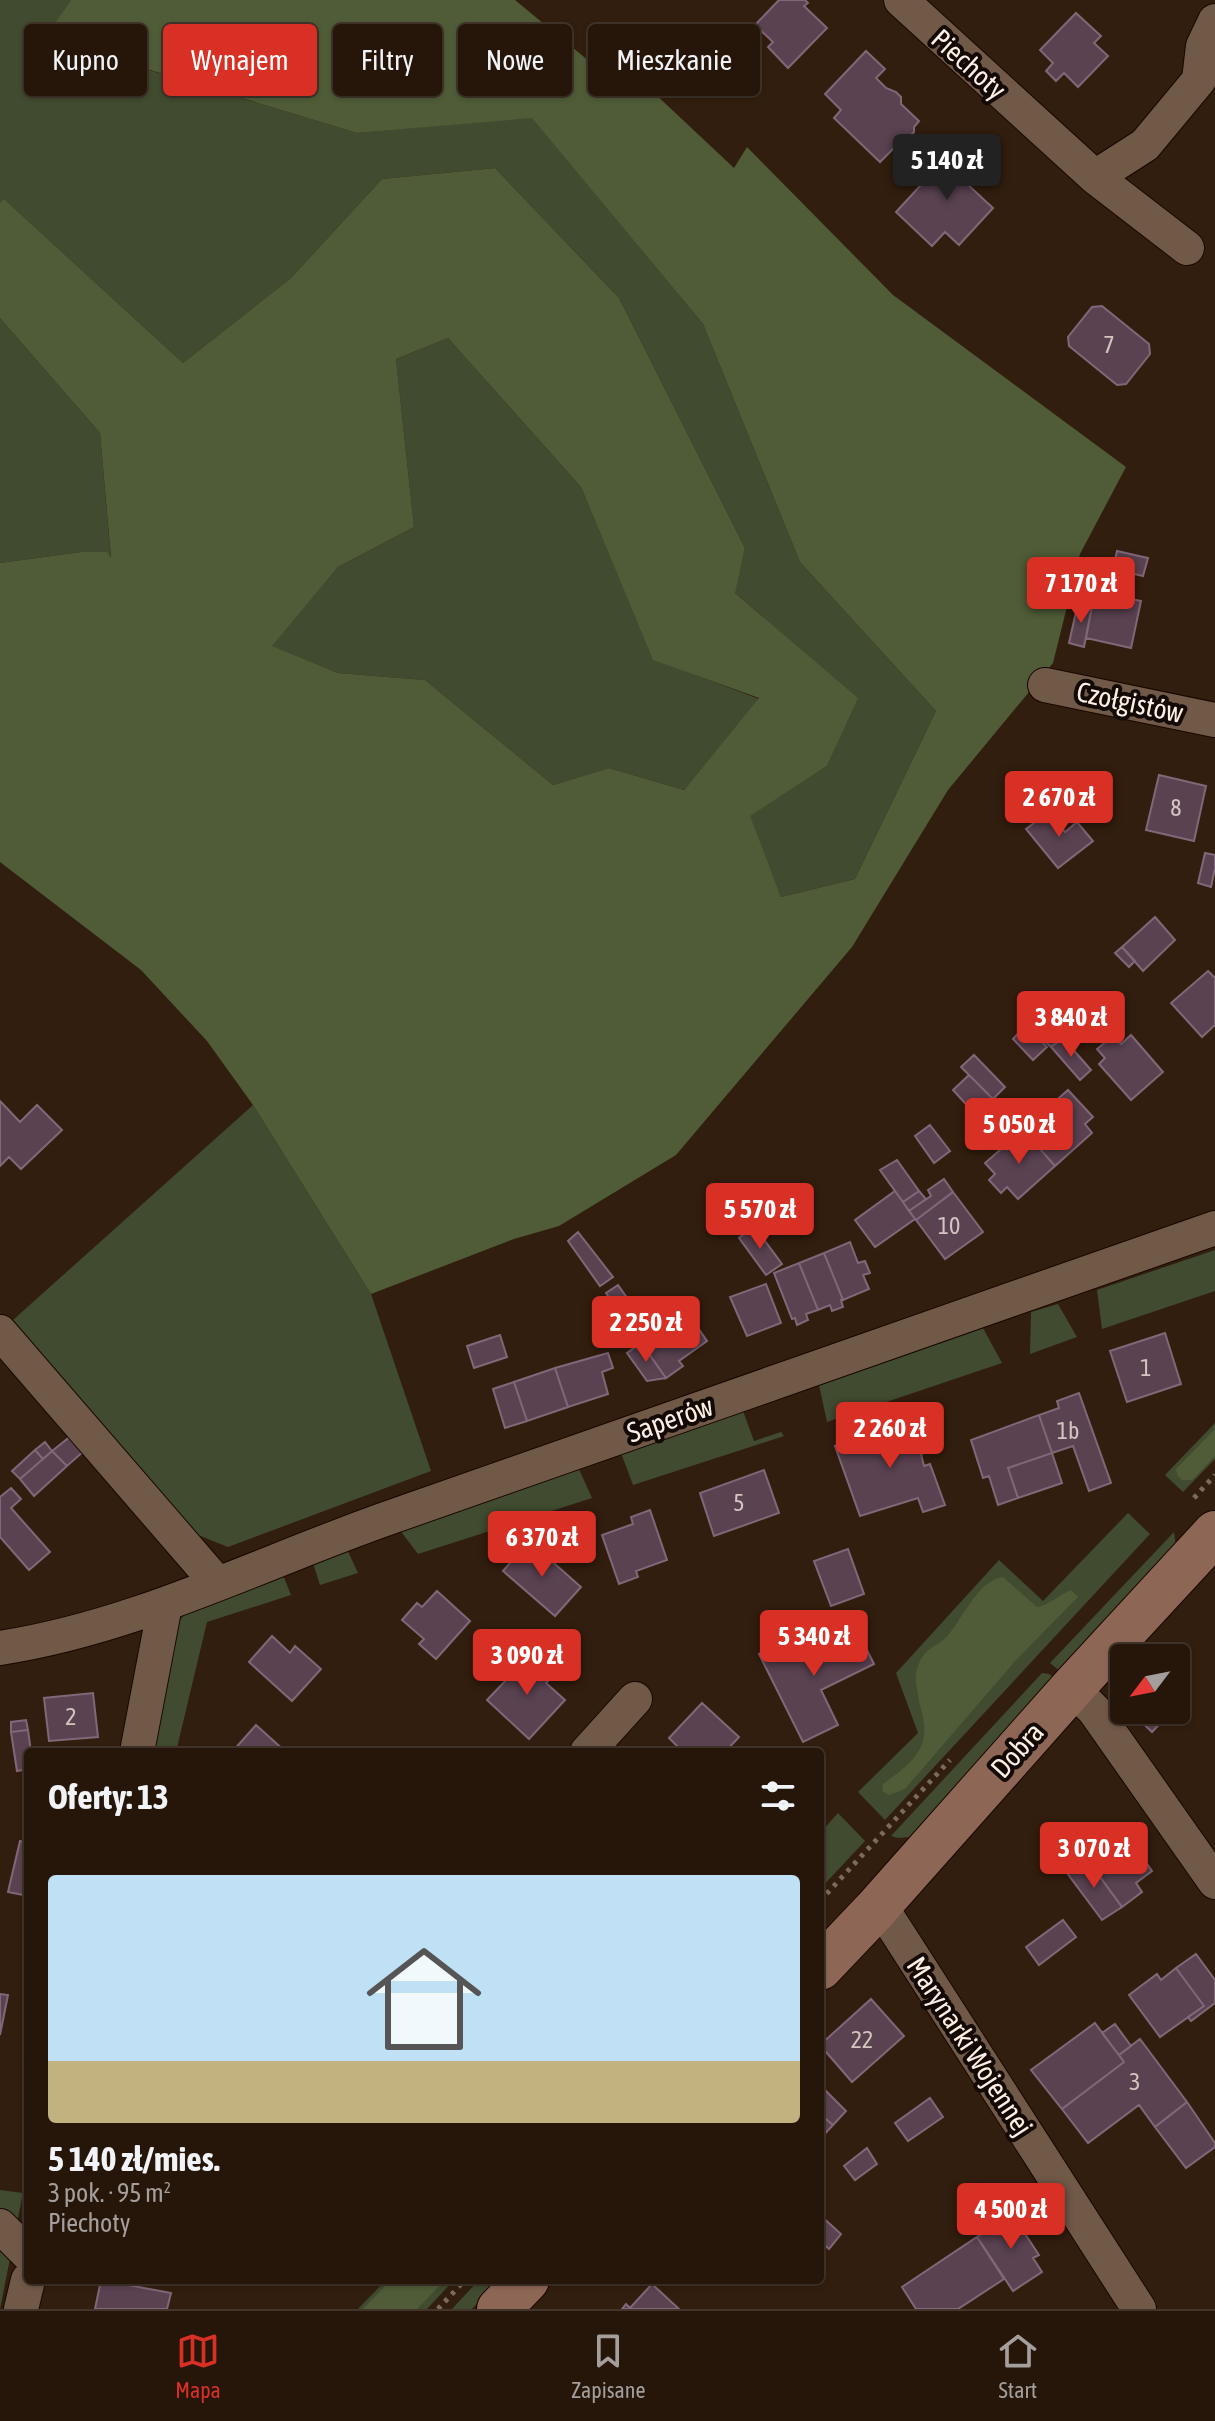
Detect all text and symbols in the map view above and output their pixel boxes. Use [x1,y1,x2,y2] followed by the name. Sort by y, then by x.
[925,22,1013,106] street label: Piechoty
[24,24,147,96] chip: Kupno
[163,24,317,96] chip: Wynajem
[333,24,442,96] chip: Filtry
[458,24,572,96] chip: Nowe
[588,24,760,96] chip: Mieszkanie
[864,134,1030,202] pin: 5 140 zł
[911,145,983,175] text: 5 140 zł
[1103,331,1115,358] house number: 7
[998,557,1164,625] pin: 7 170 zł
[1045,568,1117,598] text: 7 170 zł
[1074,675,1187,729] street label: Czołgistów
[976,771,1142,839] pin: 2 670 zł
[1023,782,1095,812] text: 2 670 zł
[1170,794,1182,821] house number: 8
[988,991,1154,1059] pin: 3 840 zł
[1035,1002,1107,1032] text: 3 840 zł
[936,1098,1102,1166] pin: 5 050 zł
[983,1109,1055,1139] text: 5 050 zł
[677,1183,843,1251] pin: 5 570 zł
[724,1194,796,1224] text: 5 570 zł
[938,1212,960,1239] house number: 10
[563,1296,729,1364] pin: 2 250 zł
[610,1307,682,1337] text: 2 250 zł
[1140,1354,1152,1381] house number: 1
[623,1389,717,1449] street label: Saperów
[807,1402,973,1470] pin: 2 260 zł
[854,1413,926,1443] text: 2 260 zł
[1057,1417,1079,1444] house number: 1b
[733,1489,745,1516] house number: 5
[459,1511,625,1579] pin: 6 370 zł
[506,1522,578,1552] text: 6 370 zł
[731,1610,897,1678] pin: 5 340 zł
[778,1621,850,1651] text: 5 340 zł
[444,1629,610,1697] pin: 3 090 zł
[491,1640,563,1670] text: 3 090 zł
[1110,1644,1190,1724] north arrow
[1110,1644,1190,1724] map controls
[65,1703,77,1730] house number: 2
[984,1716,1050,1784] street label: Dobra
[756,1774,800,1818] icon: filters
[48,1777,169,1816] text: Oferty: 13
[1011,1822,1177,1890] pin: 3 070 zł
[1058,1833,1130,1863] text: 3 070 zł
[352,1927,496,2071] icon: home
[900,1951,1040,2141] street label: Marynarki Wojennej
[851,2026,873,2053] house number: 22
[1129,2068,1141,2095] house number: 3
[48,2139,220,2178] text: 5 140 zł/mies.
[48,2178,171,2208] text: 3 pok. · 95 m²
[928,2183,1094,2251] pin: 4 500 zł
[975,2194,1047,2224] text: 4 500 zł
[48,2208,131,2238] text: Piechoty
[175,2329,221,2403] tab: Mapa
[571,2329,645,2403] tab: Zapisane
[996,2329,1040,2403] tab: Start

